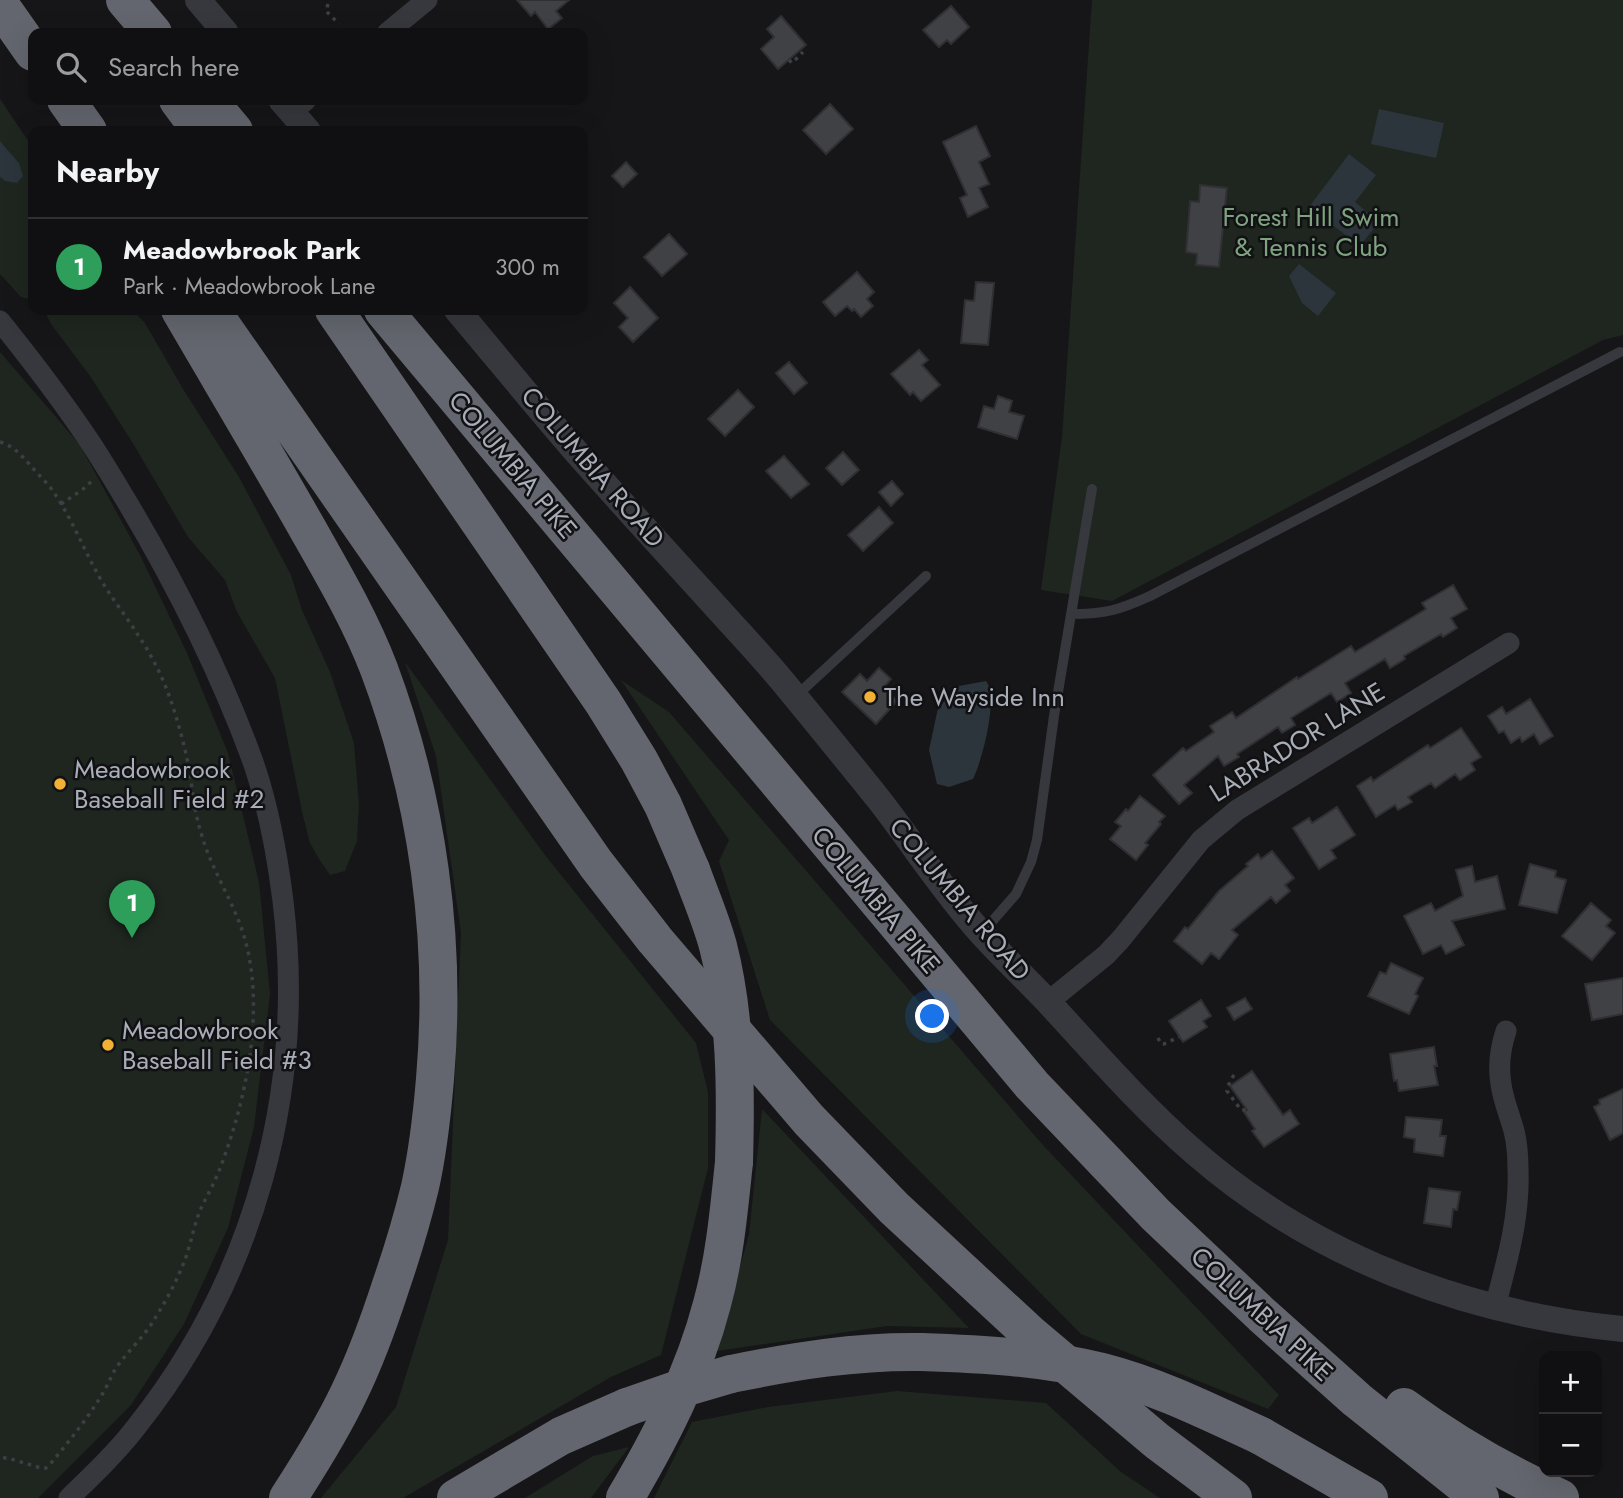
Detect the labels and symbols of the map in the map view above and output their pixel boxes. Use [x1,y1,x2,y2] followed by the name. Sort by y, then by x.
[1223,198,1399,266] park label: Forest Hill Swim & Tennis Club
[512,378,674,556] street label: COLUMBIA ROAD
[440,383,586,547] street label: COLUMBIA PIKE
[1202,673,1392,811] street label: LABRADOR LANE
[884,678,1065,716] place label: The Wayside Inn
[862,689,878,705] marker: The Wayside Inn
[74,750,264,818] place label: Meadowbrook Baseball Field #2
[52,776,68,792] marker: Meadowbrook Baseball Field #2
[880,809,1040,989] street label: COLUMBIA ROAD
[803,818,949,982] street label: COLUMBIA PIKE
[109,880,155,938] pin: 1
[915,999,949,1033] your location
[122,1011,312,1079] place label: Meadowbrook Baseball Field #3
[100,1037,116,1053] marker: Meadowbrook Baseball Field #3
[1182,1238,1342,1390] street label: COLUMBIA PIKE

